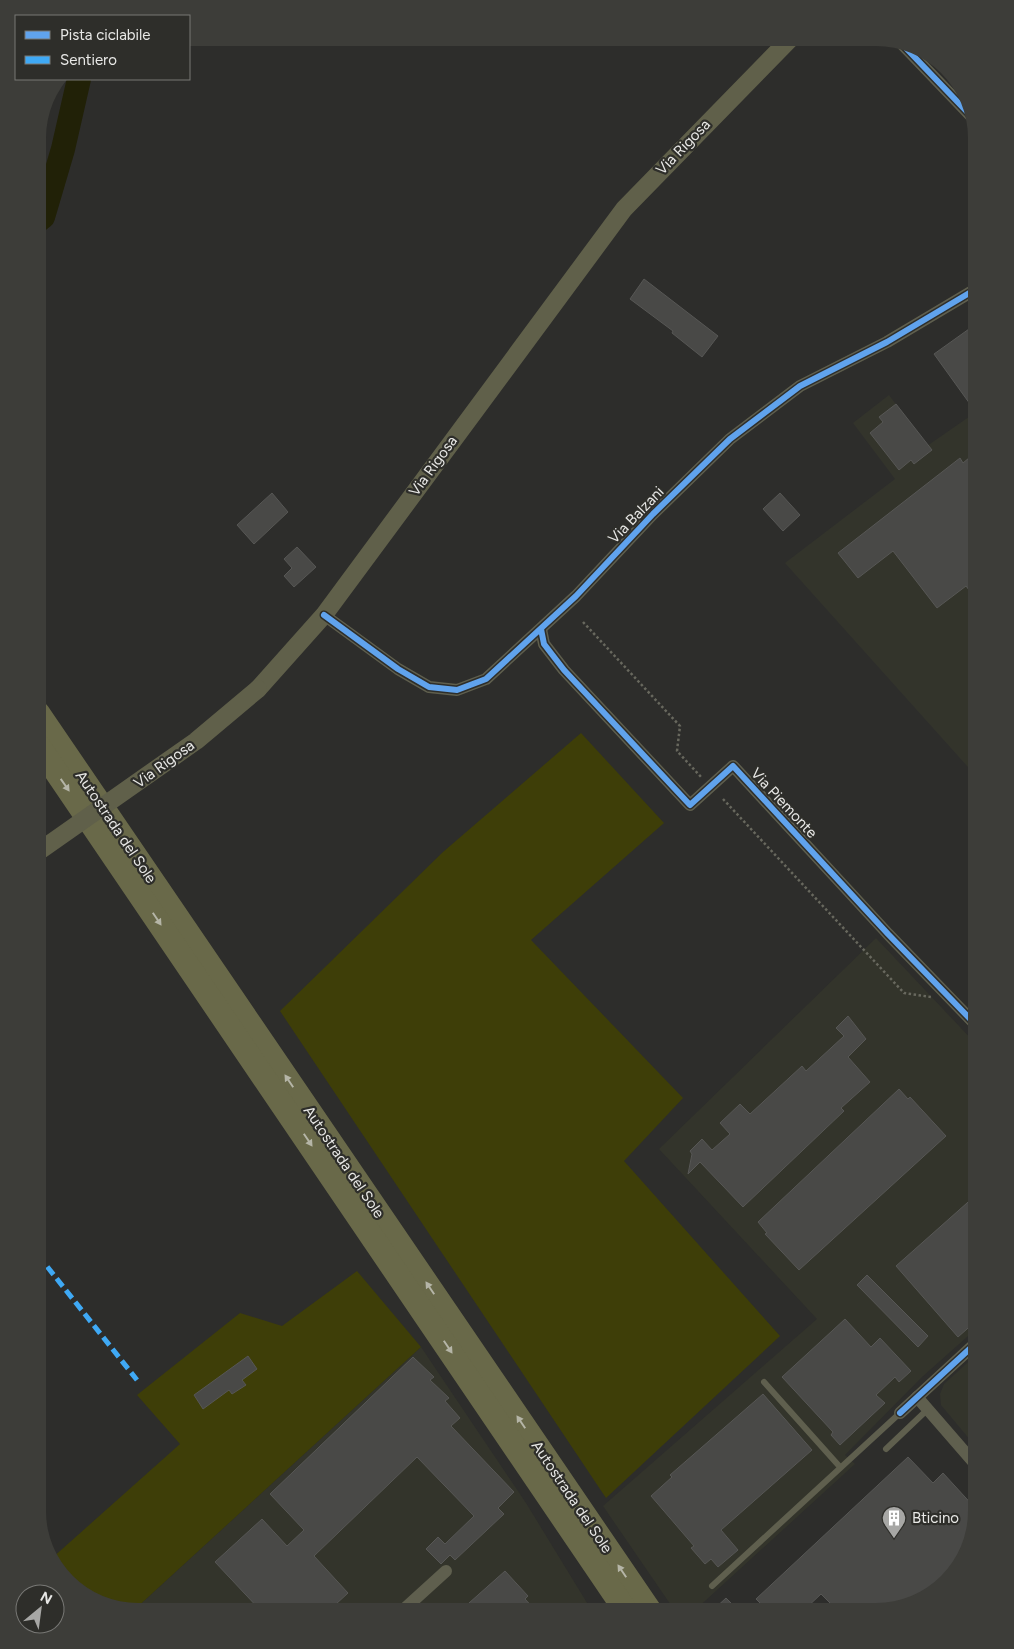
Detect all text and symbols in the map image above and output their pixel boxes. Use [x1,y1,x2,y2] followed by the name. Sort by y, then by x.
[15,15,190,80] legend
[60,26,151,44] text: Pista ciclabile
[60,51,117,69] text: Sentiero
[652,115,714,179] street label: Via Rigosa
[405,432,461,500] street label: Via Rigosa
[604,483,668,547] street label: Via Balzani
[130,736,198,792] street label: Via Rigosa
[747,764,821,842] street label: Via Piemonte
[72,767,160,887] street label: Autostrada del Sole
[60,778,70,792] one-way arrow
[152,913,162,926] one-way arrow
[284,1075,294,1088] one-way arrow
[300,1102,388,1222] street label: Autostrada del Sole
[303,1133,313,1147] one-way arrow
[425,1281,435,1295] one-way arrow
[443,1341,453,1354] one-way arrow
[516,1416,526,1429] one-way arrow
[528,1437,616,1557] street label: Autostrada del Sole
[881,1505,907,1539] building icon: Bticino
[912,1509,959,1527] place label: Bticino
[617,1564,627,1578] one-way arrow
[15,1584,65,1634] north arrow
[37,1588,55,1608] text: N

